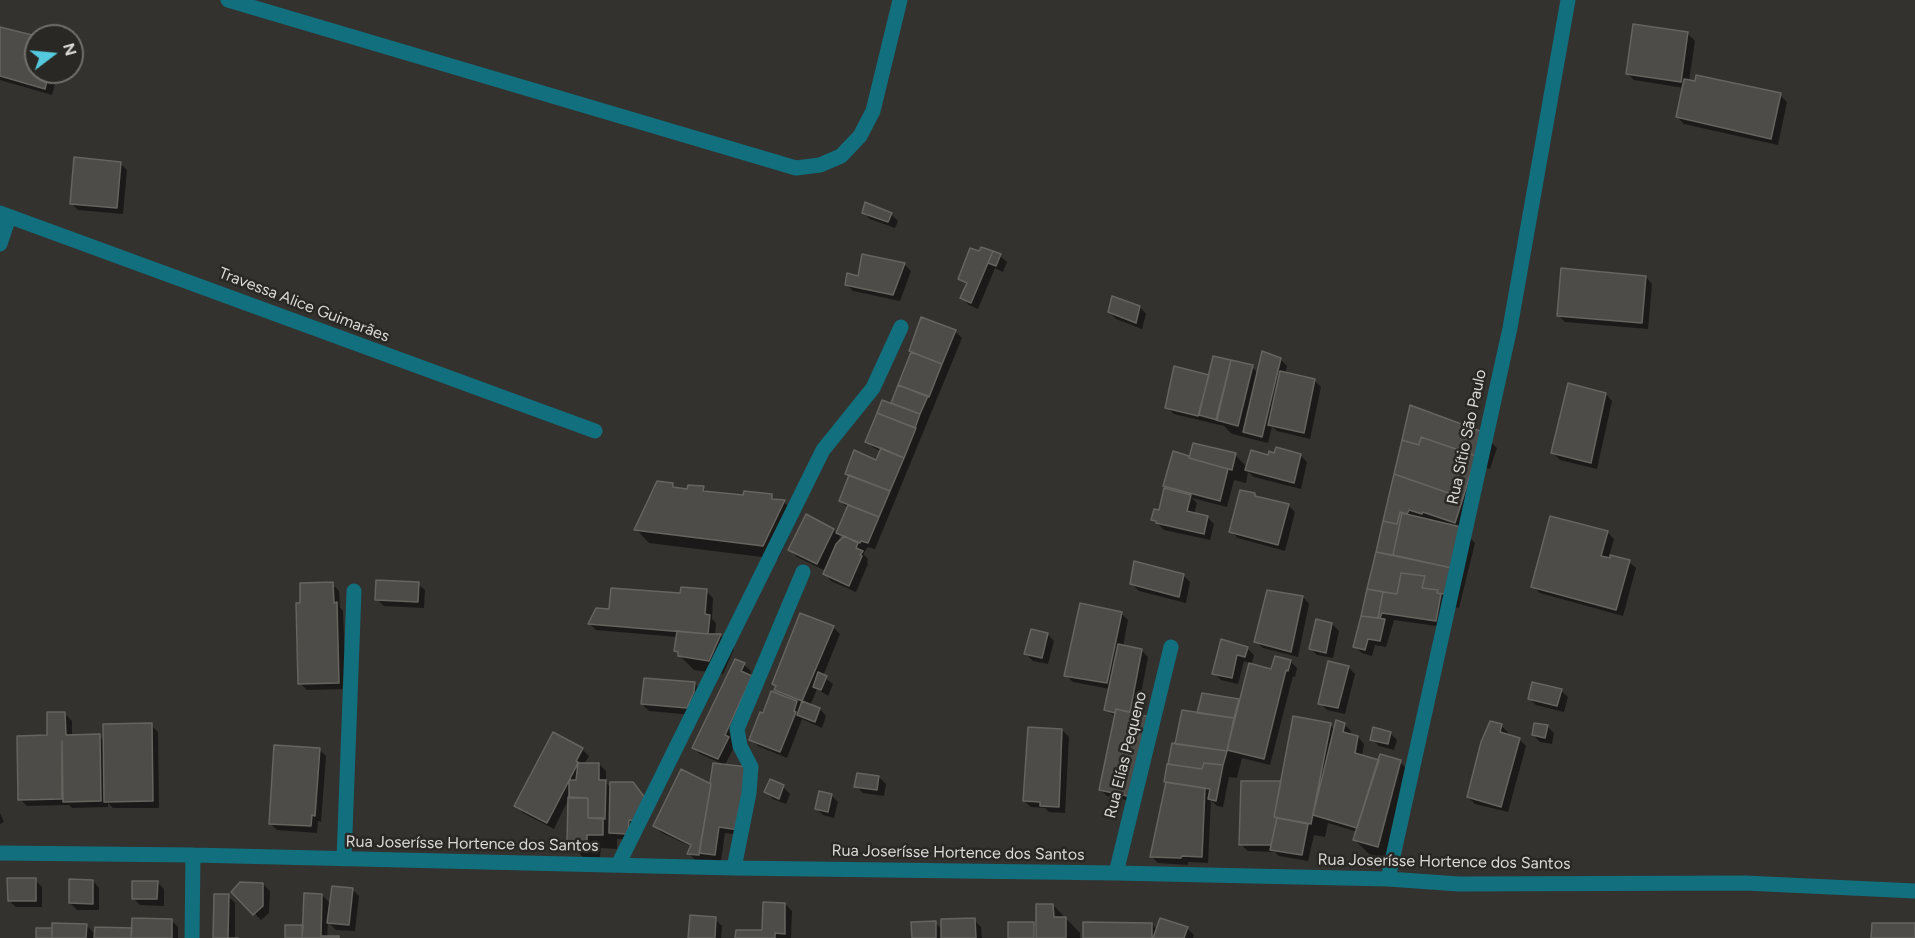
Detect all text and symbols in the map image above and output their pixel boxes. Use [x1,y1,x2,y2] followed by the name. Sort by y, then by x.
[24,24,84,84] north arrow
[59,41,81,58] text: N
[216,264,392,346] street label: Travessa Alice Guimarães
[1443,368,1491,506] street label: Rua Sítio São Paulo
[1101,689,1151,821] street label: Rua Elías Pequeno
[345,832,599,856] street label: Rua Joserísse Hortence dos Santos
[831,841,1085,865] street label: Rua Joserísse Hortence dos Santos
[1317,850,1571,874] street label: Rua Joserísse Hortence dos Santos

